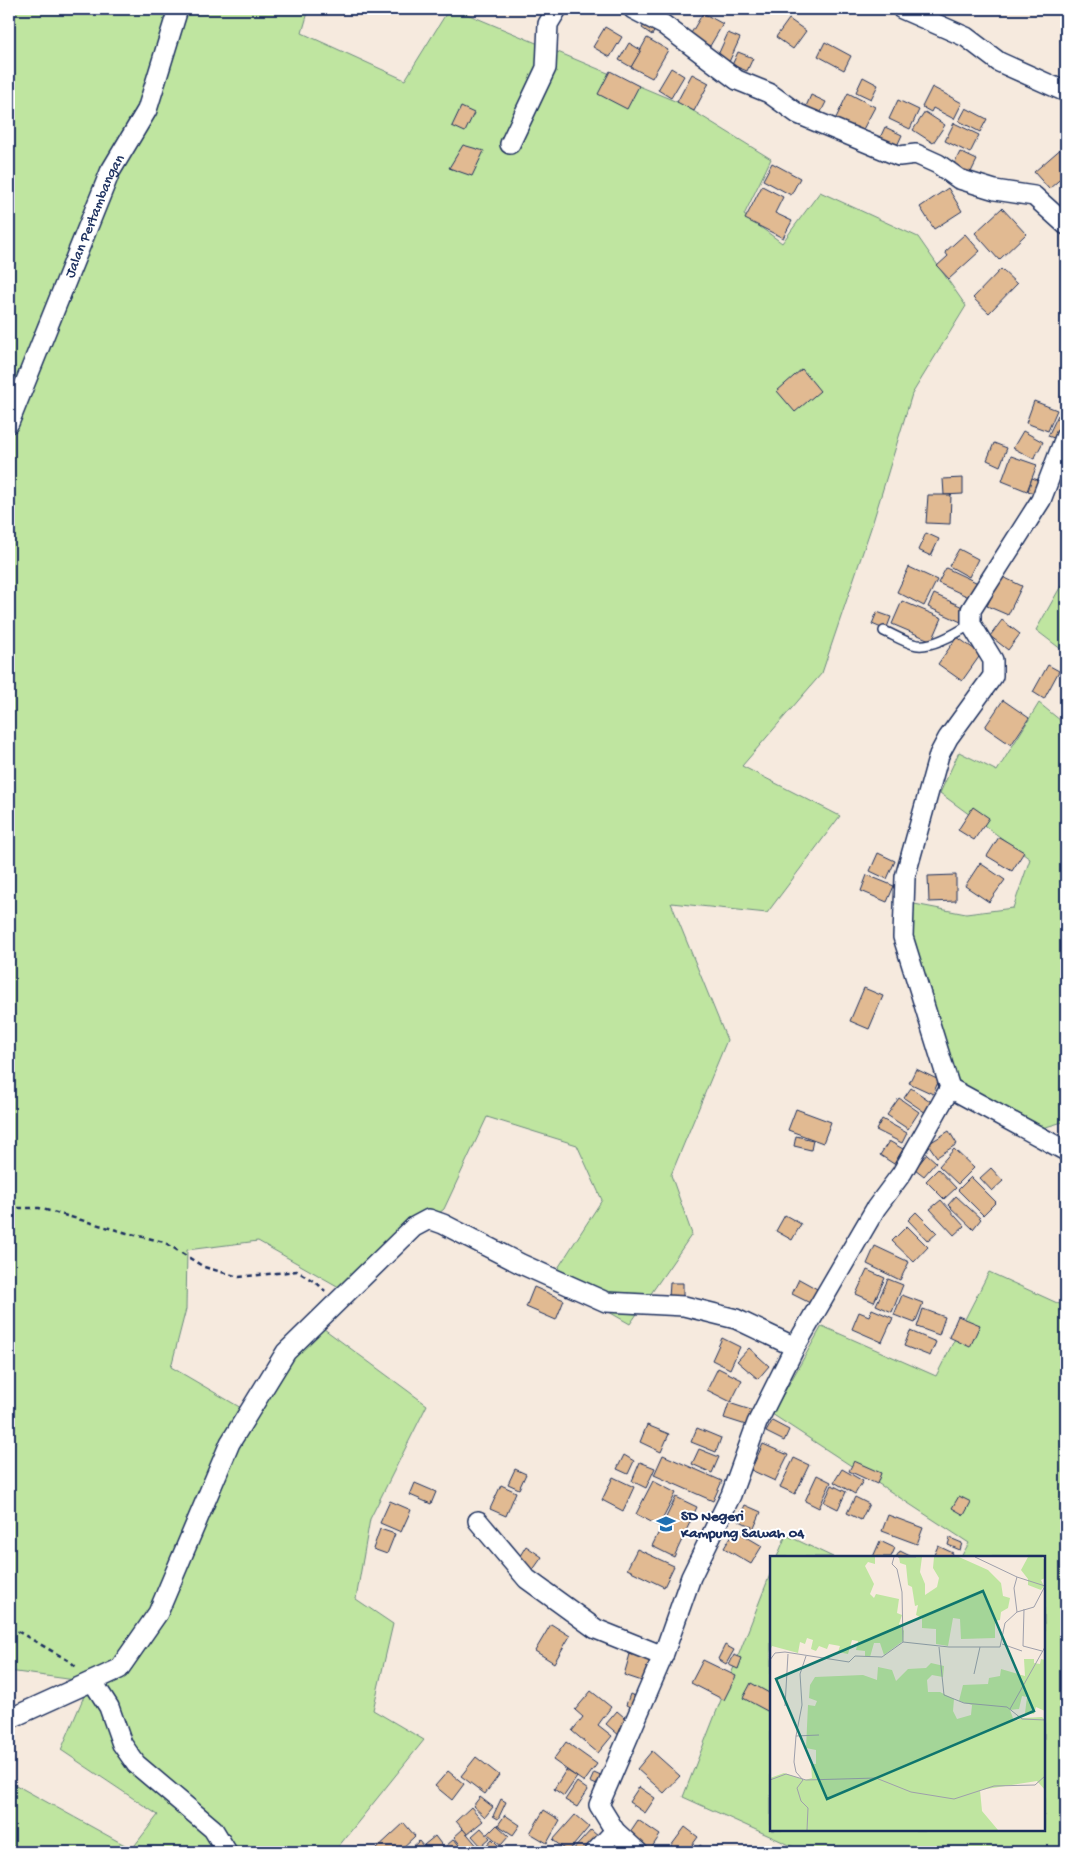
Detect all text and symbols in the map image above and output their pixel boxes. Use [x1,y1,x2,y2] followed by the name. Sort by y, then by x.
[61,152,130,281] street label: Jalan Pertambangan
[680,1508,805,1543] place label: SD Negeri Kampung Sawah 04
[655,1513,677,1535] school or university icon: SD Negeri Kampung Sawah 04
[770,1556,1045,1831] inset map

